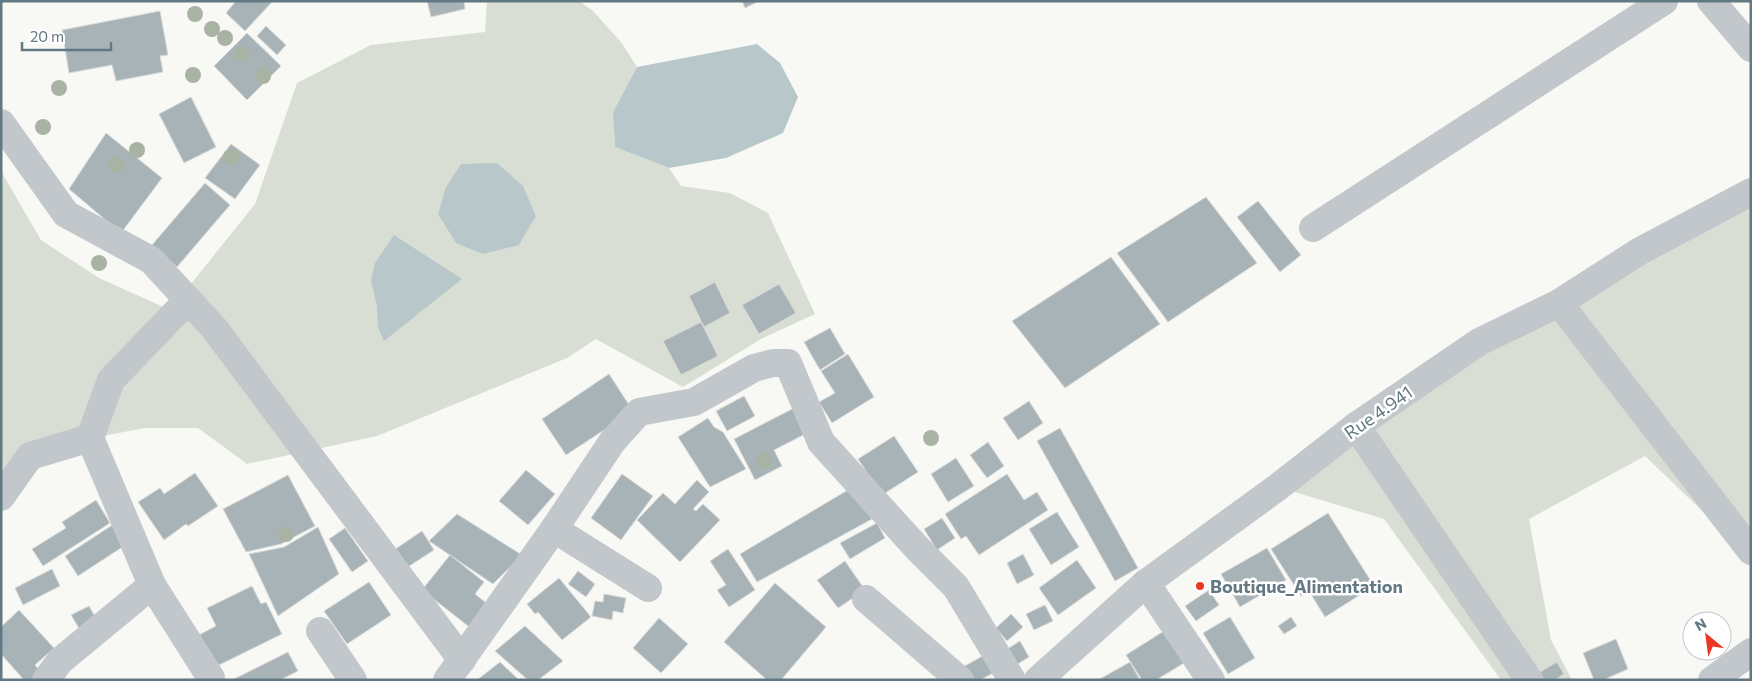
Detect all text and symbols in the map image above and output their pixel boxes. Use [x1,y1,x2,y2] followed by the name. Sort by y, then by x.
[22,20,111,52] scale bar
[30,27,64,45] text: 20 m
[1340,380,1416,444] street label: Rue 4.941
[1210,575,1403,597] place label: Boutique_Alimentation
[1194,580,1206,592] marker: Boutique_Alimentation
[1682,611,1732,661] north arrow
[1692,614,1709,634] text: N

